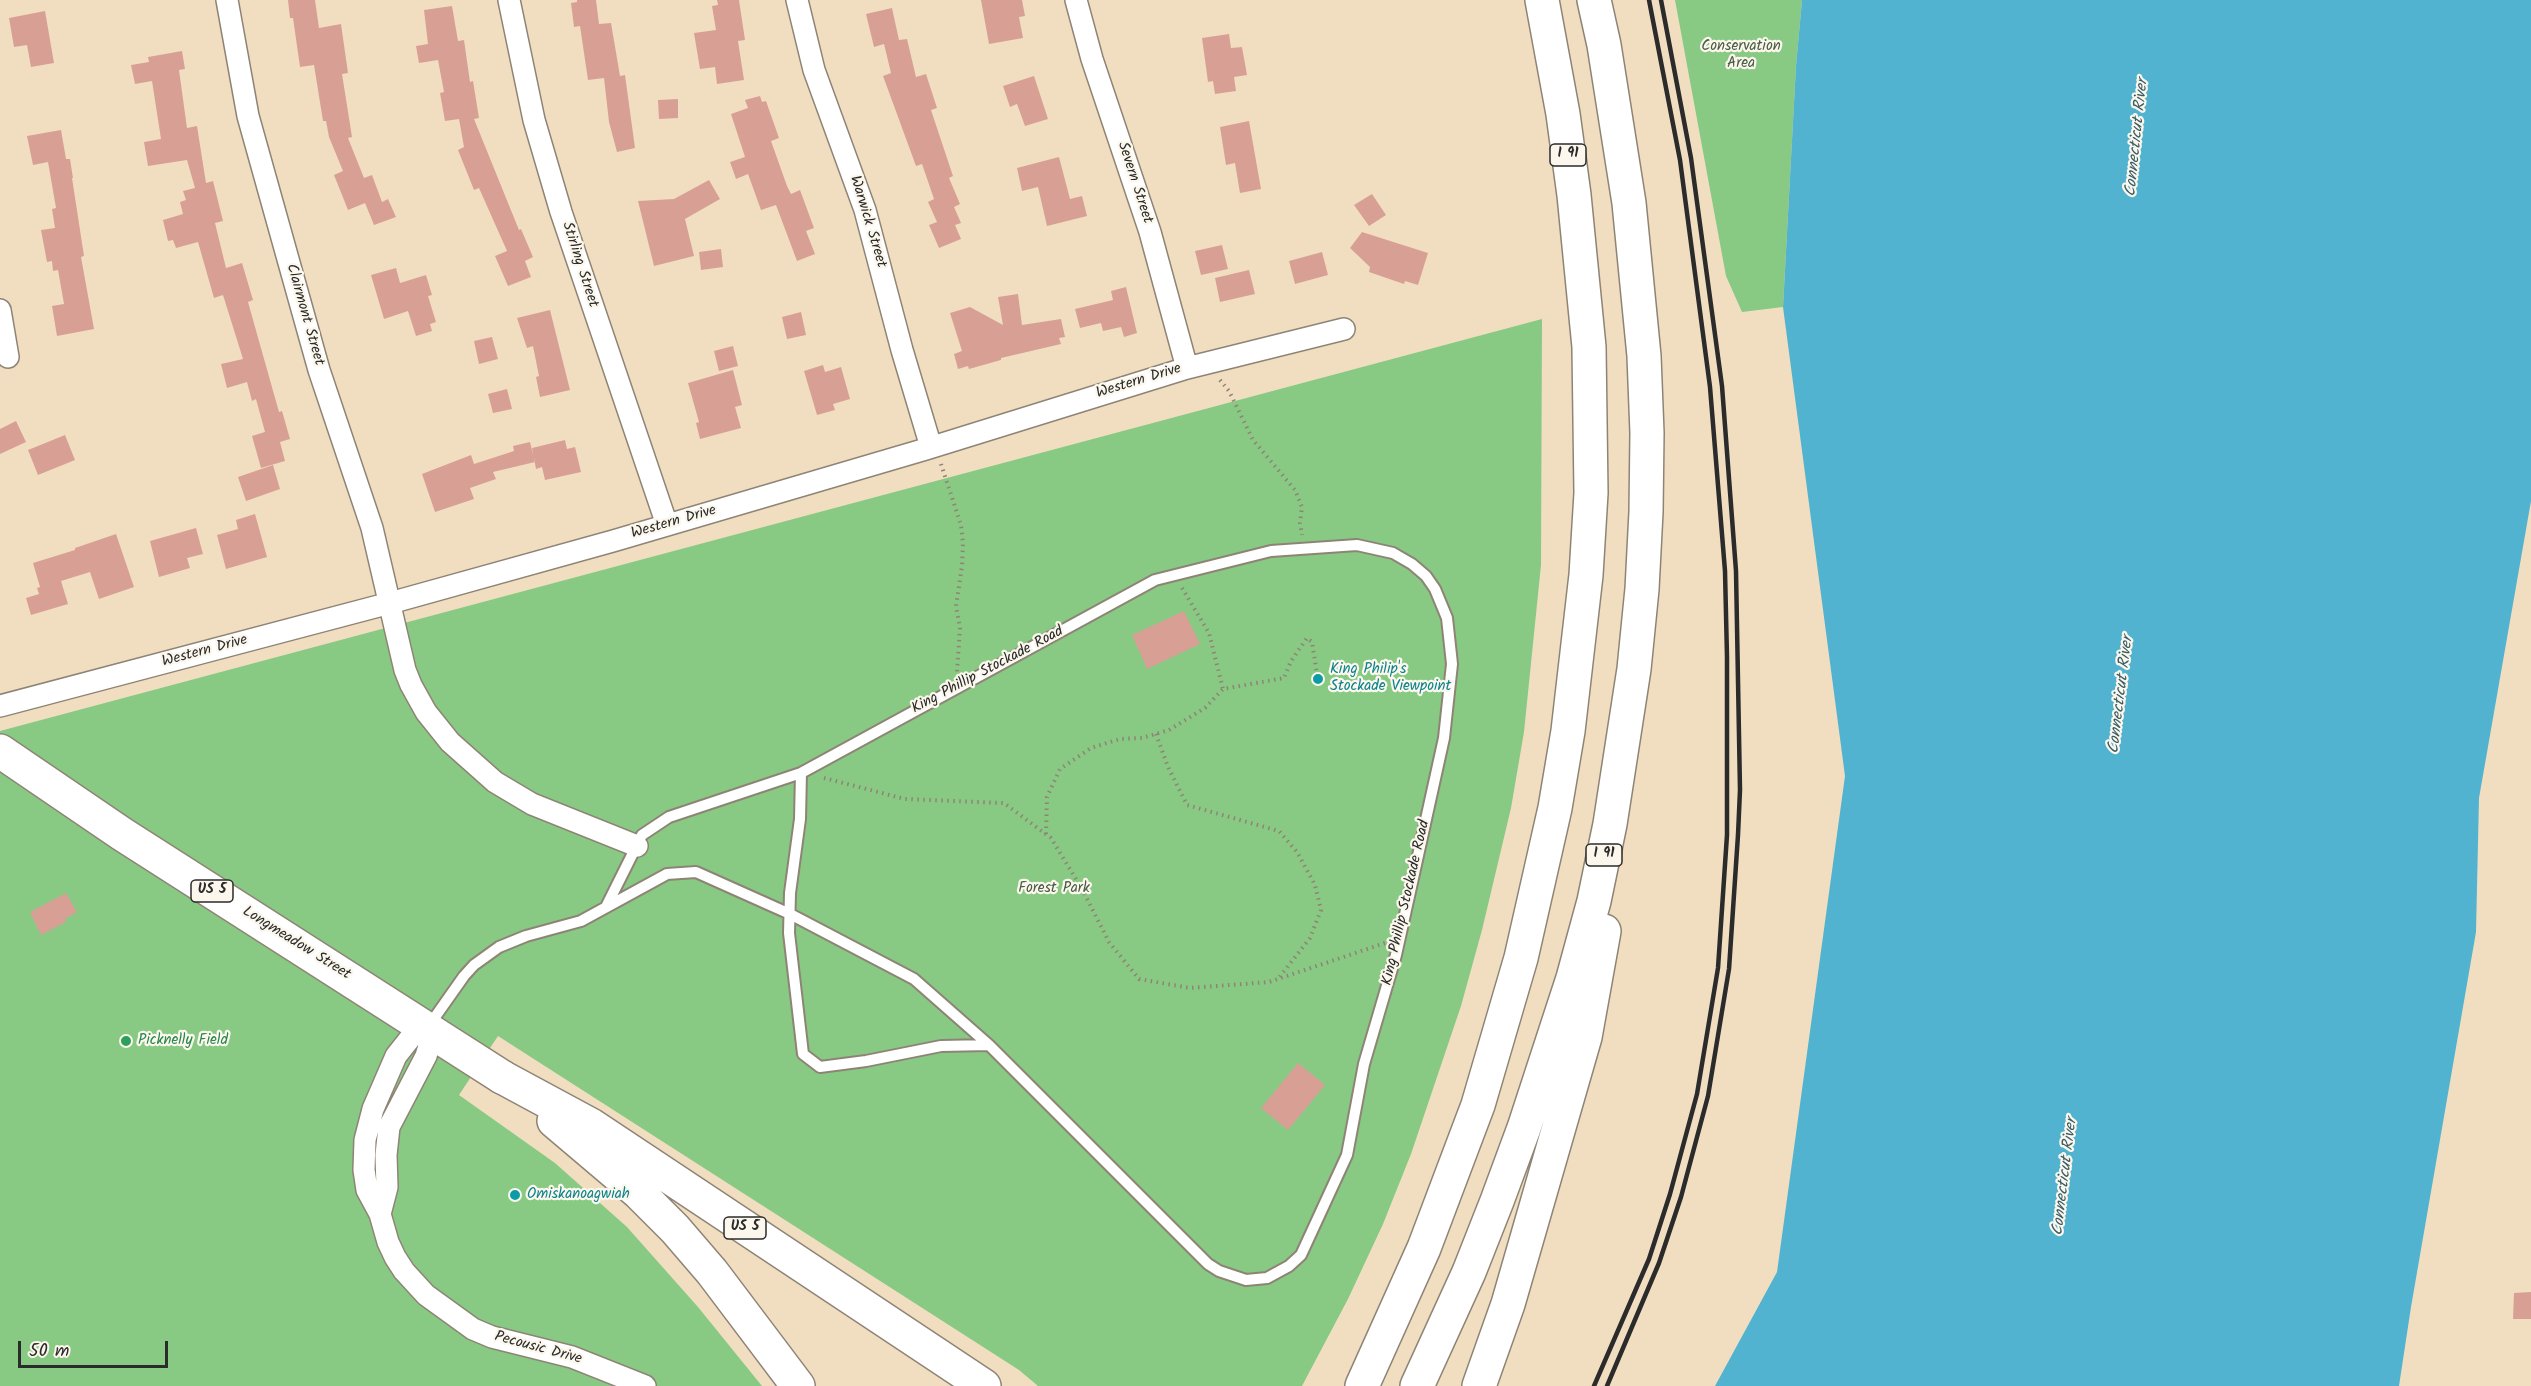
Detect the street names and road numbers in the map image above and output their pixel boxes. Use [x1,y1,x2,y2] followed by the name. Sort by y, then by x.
[1112,140,1156,226] street label: Severn Street
[1550,144,1586,166] road number: I 91
[844,174,890,270] street label: Warwick Street
[557,220,601,310] street label: Stirling Street
[281,262,327,368] street label: Clairmont Street
[1094,361,1184,403] street label: Western Drive
[629,502,719,544] street label: Western Drive
[909,623,1067,719] street label: King Phillip Stockade Road
[160,632,250,672] street label: Western Drive
[1379,819,1435,987] street label: King Phillip Stockade Road
[1586,844,1622,866] road number: I 91
[191,880,233,902] road number: US 5
[239,903,353,985] street label: Longmeadow Street
[724,1217,766,1239] road number: US 5
[492,1329,584,1369] street label: Pecousic Drive

